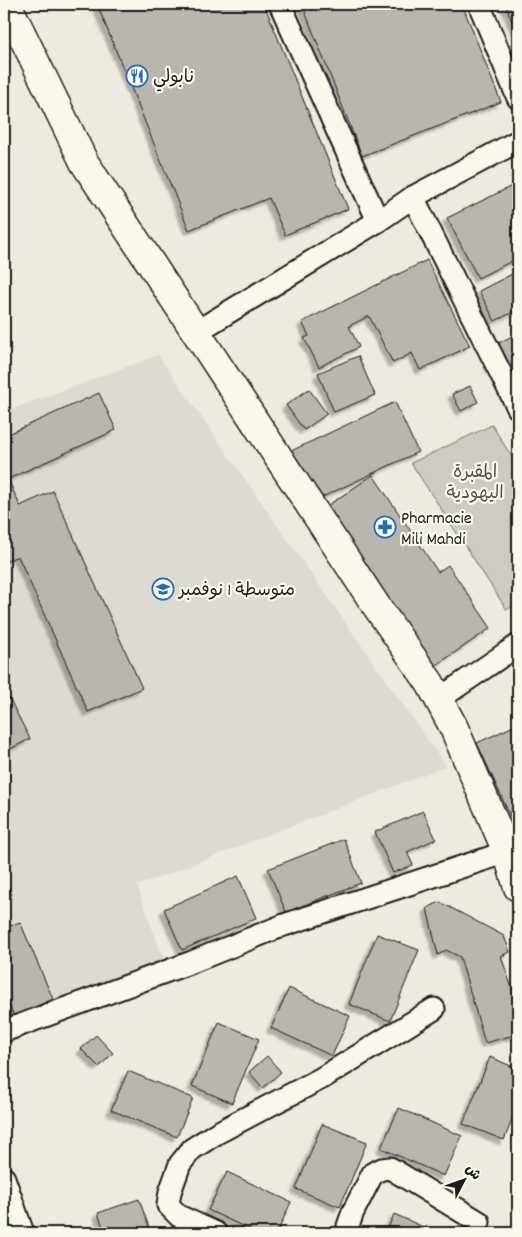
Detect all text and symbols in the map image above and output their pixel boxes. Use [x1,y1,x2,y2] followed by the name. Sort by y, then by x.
[125,64,149,88] restaurant icon: نابولي
[153,66,194,92] place label: نابولي
[446,461,504,507] park label: المقبرة اليهودية
[401,507,472,553] place label: Pharmacie Mili Mahdi
[373,515,397,539] pharmacy icon: Pharmacie Mili Mahdi
[151,577,175,601] school or university icon: متوسطة 1 نوفمبر
[177,579,295,604] place label: متوسطة 1 نوفمبر
[440,1154,490,1204] north arrow
[460,1160,485,1185] text: ش

